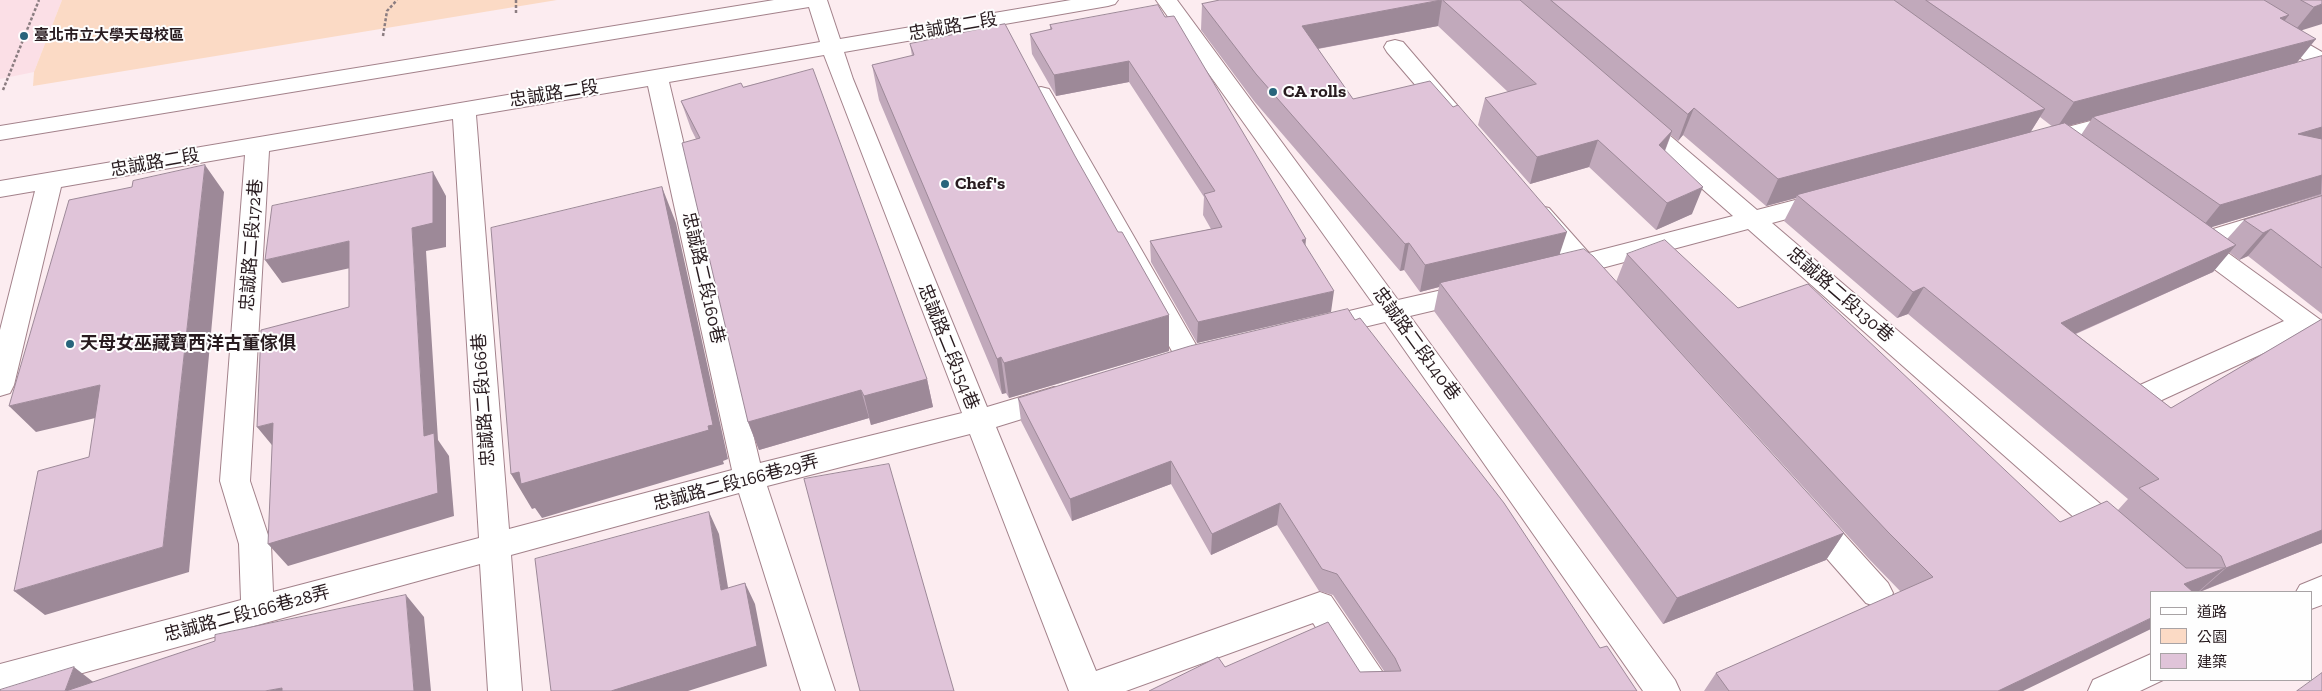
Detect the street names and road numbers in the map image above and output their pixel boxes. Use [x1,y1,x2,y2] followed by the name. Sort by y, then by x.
[907,9,999,45] street label: 忠誠路二段
[508,76,600,112] street label: 忠誠路二段
[109,145,201,181] street label: 忠誠路二段
[237,178,267,312] street label: 忠誠路二段172巷
[677,210,729,346] street label: 忠誠路二段160巷
[1782,243,1898,347] street label: 忠誠路二段130巷
[913,281,983,413] street label: 忠誠路二段154巷
[1368,283,1464,405] street label: 忠誠路二段140巷
[469,332,499,468] street label: 忠誠路二段166巷
[651,450,821,516] street label: 忠誠路二段166巷29弄
[162,581,332,647] street label: 忠誠路二段166巷28弄

